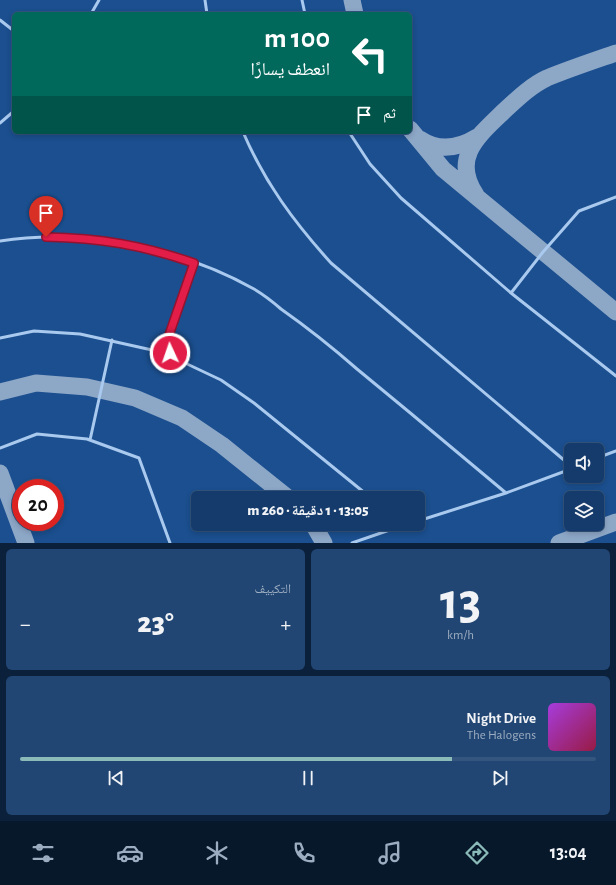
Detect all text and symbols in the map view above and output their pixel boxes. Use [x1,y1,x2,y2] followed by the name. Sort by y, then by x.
[264,25,330,53] text: 100 m
[344,28,396,80] icon: left
[250,61,330,79] text: انعطف يسارًا
[353,104,375,126] icon: arrive
[383,106,396,121] text: ثم
[29,196,63,237] pin
[35,202,57,224] icon: arrive
[149,332,191,374] position arrow
[564,443,604,531] map controls
[564,443,604,483] button: sound
[12,479,64,531] speed limit sign: 20
[564,491,604,531] button: layers
[247,503,369,518] text: 13:05 · 1 دقيقة · 260 m
[440,576,481,628] text: 13
[255,583,291,596] text: التكييف
[137,608,174,638] text: 23°
[20,613,31,635] text: −
[280,613,291,635] text: +
[447,629,474,642] text: km/h
[466,711,536,726] text: Night Drive
[467,729,536,742] text: The Halogens
[105,767,127,789] icon: previous
[297,767,319,789] icon: pause
[489,767,511,789] icon: next
[29,839,57,867] icon: filters
[116,839,144,867] icon: car
[203,839,231,867] icon: climate
[290,839,318,867] icon: phone
[376,839,404,867] icon: music
[463,839,491,867] icon: directions
[550,844,587,862] text: 13:04

